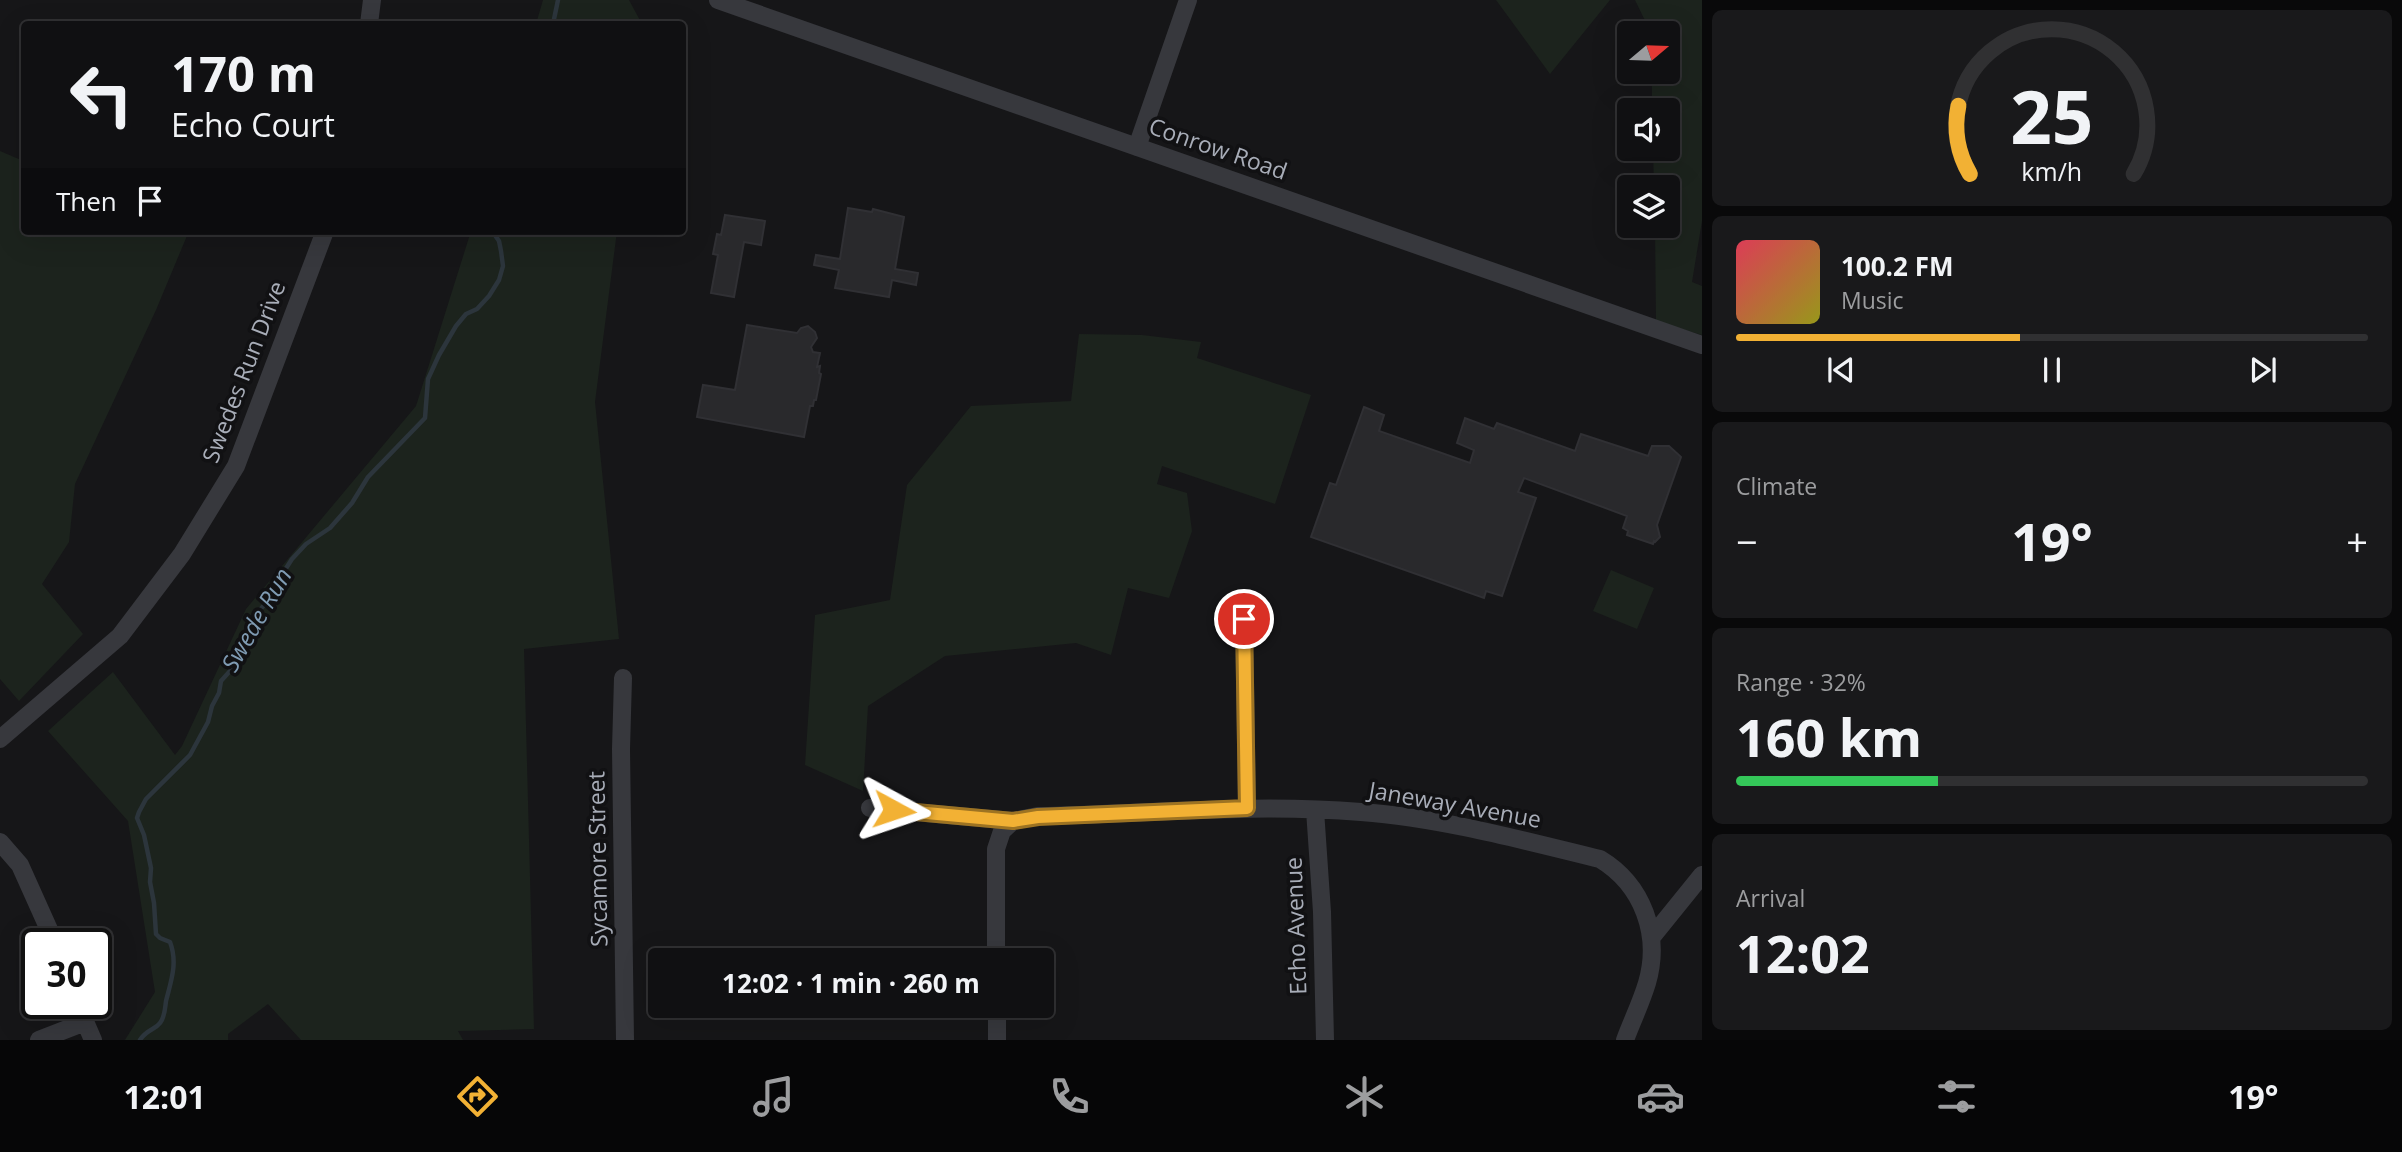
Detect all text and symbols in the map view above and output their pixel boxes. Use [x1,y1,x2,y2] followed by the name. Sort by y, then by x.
[1617,21,1680,84] north arrow
[1617,21,1680,238] map controls
[171,40,316,106] text: 170 m
[56,49,147,140] icon: left
[2010,66,2094,165] text: 25
[1617,98,1680,161] button: sound
[171,103,335,146] text: Echo Court
[1145,109,1292,187] street label: Conrow Road
[2022,154,2082,188] text: km/h
[1617,175,1680,238] button: layers
[131,182,169,220] icon: arrive
[56,183,117,219] text: Then
[1841,248,1953,284] text: 100.2 FM
[194,276,292,467] street label: Swedes Run Drive
[1841,284,1904,316] text: Music
[1822,351,1860,389] icon: previous
[2033,351,2071,389] icon: pause
[2244,351,2282,389] icon: next
[1736,470,1817,502] text: Climate
[2011,505,2093,576] text: 19°
[1736,515,1758,567] text: −
[2346,515,2368,567] text: +
[213,561,299,677] water label: Swede Run
[1214,589,1274,649] pin
[1225,600,1263,638] icon: arrive
[1736,666,1866,698] text: Range · 32%
[1736,701,1922,772] text: 160 km
[579,771,615,947] street label: Sycamore Street
[857,773,931,847] position arrow
[1365,773,1544,835] street label: Janeway Avenue
[1277,857,1313,995] street label: Echo Avenue
[1736,882,1805,914] text: Arrival
[1736,917,1870,988] text: 12:02
[21,928,112,1019] speed limit sign: 30
[722,965,980,1001] text: 12:02 · 1 min · 260 m
[453,1072,502,1121] icon: directions
[749,1072,798,1121] icon: music
[1045,1072,1094,1121] icon: phone
[1340,1072,1389,1121] icon: climate
[1636,1072,1685,1121] icon: car
[1932,1072,1981,1121] icon: filters
[123,1075,206,1118] text: 12:01
[2228,1075,2279,1118] text: 19°

